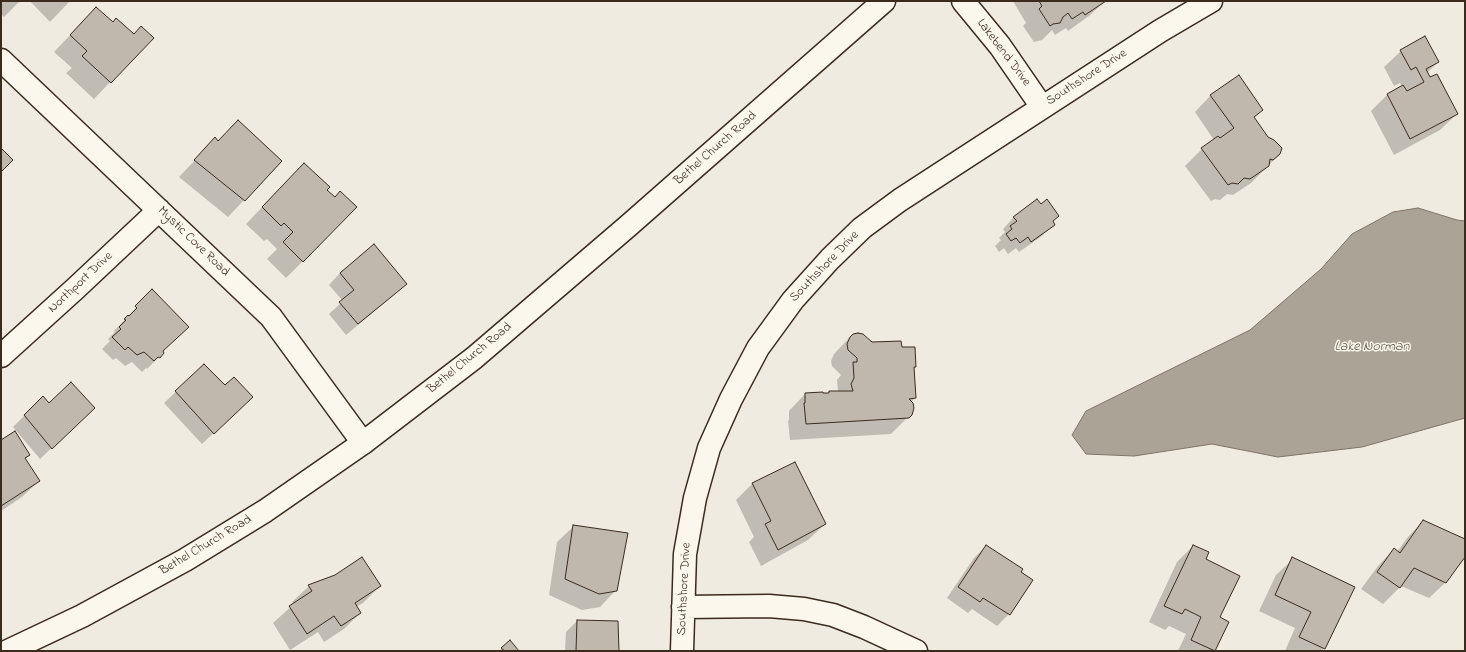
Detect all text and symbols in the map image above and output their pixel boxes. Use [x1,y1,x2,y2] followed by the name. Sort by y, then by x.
[973,16,1033,90] street label: Lakebend Drive
[1044,46,1130,110] street label: Southshore Drive
[671,109,761,189] street label: Bethel Church Road
[154,204,232,280] street label: Mystic Cove Road
[787,228,863,306] street label: Southshore Drive
[45,249,117,317] street label: Northport Drive
[424,320,516,398] street label: Bethel Church Road
[1334,340,1410,356] water label: Lake Norman
[157,512,255,580] street label: Bethel Church Road
[675,542,695,636] street label: Southshore Drive

